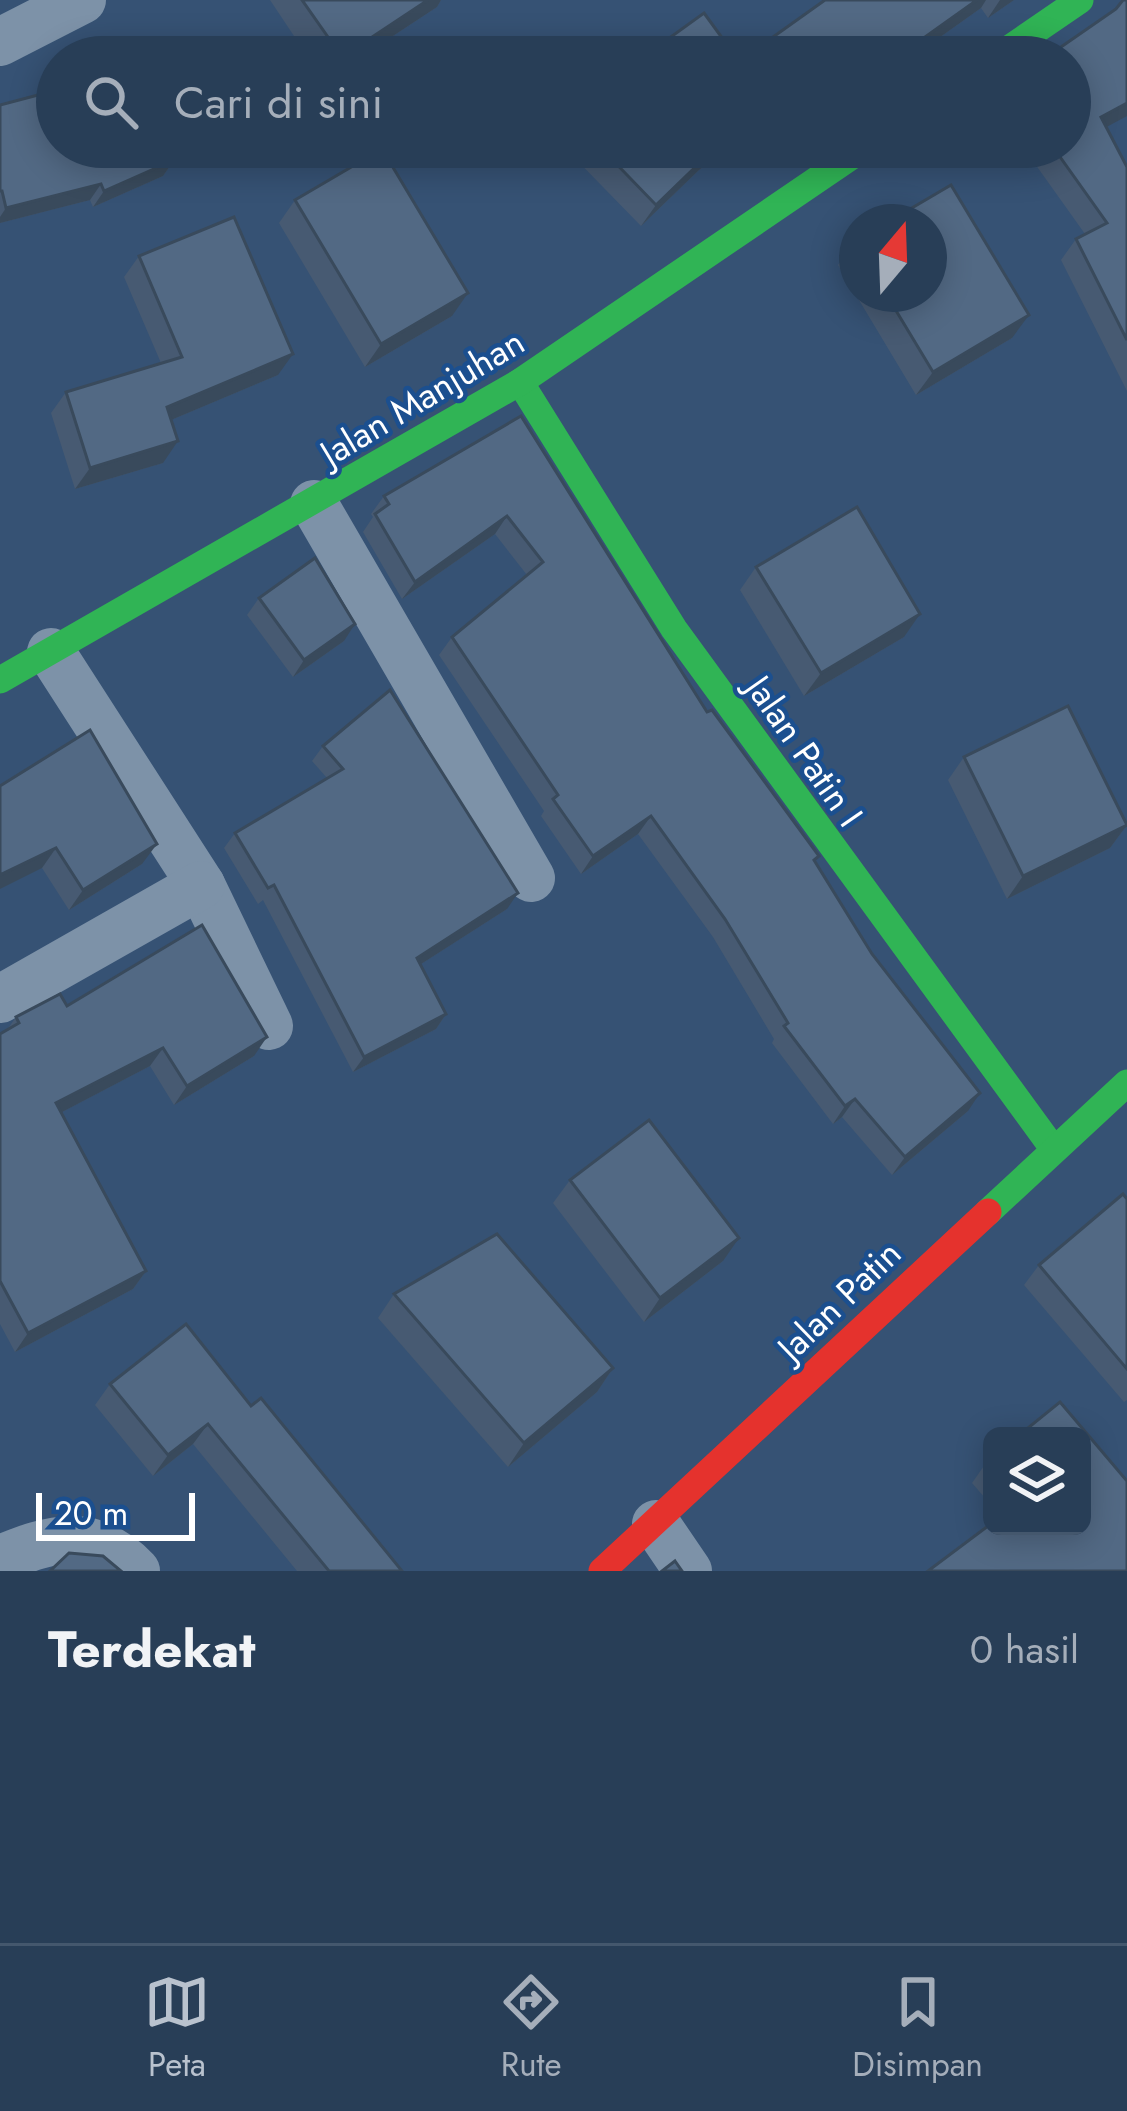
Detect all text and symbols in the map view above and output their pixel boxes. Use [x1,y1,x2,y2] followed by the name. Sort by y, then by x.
[36,36,1091,168] search box
[78,69,144,135] icon: search
[174,70,383,135] text: Cari di sini
[839,204,947,312] north arrow
[307,316,534,480] street label: Jalan Manjuhan
[732,662,876,837] street label: Jalan Patin I
[763,1228,912,1375] street label: Jalan Patin
[983,1427,1091,1535] map controls
[983,1427,1091,1535] button: layers
[36,1487,195,1540] scale bar
[54,1490,128,1537] text: 20 m
[48,1612,256,1686] text: Terdekat
[970,1621,1079,1678] text: 0 hasil
[144,1969,210,2088] tab: Peta
[498,1969,564,2088] tab: Rute
[852,1969,983,2088] tab: Disimpan

